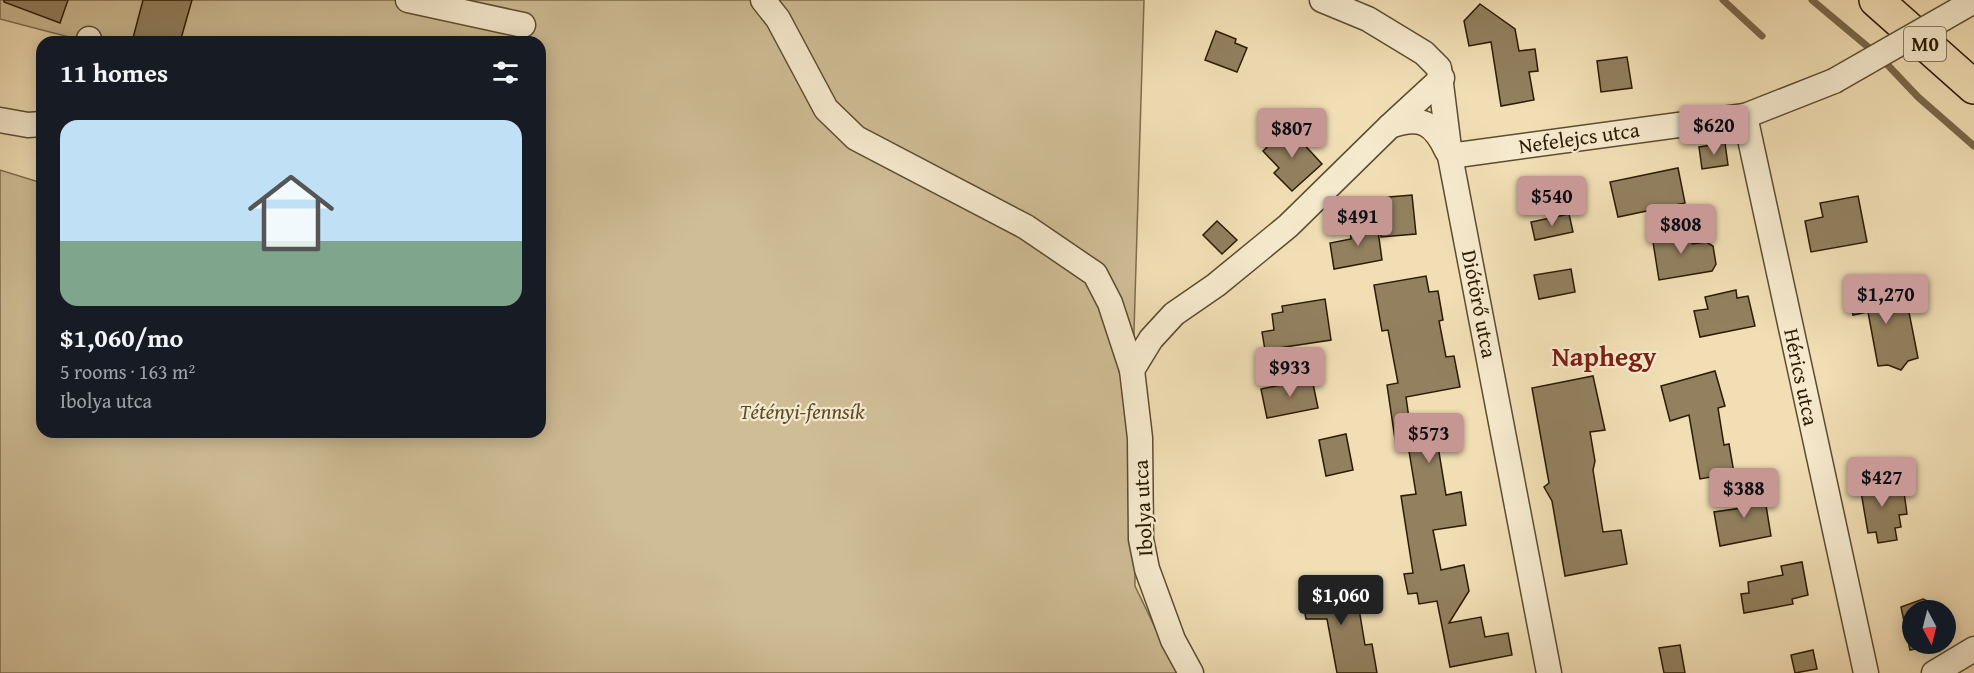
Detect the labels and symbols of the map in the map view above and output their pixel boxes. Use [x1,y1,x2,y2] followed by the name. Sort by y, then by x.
[1904,27,1946,61] road number: M0
[1678,105,1750,156] pin: $620
[1256,108,1328,159] pin: $807
[1516,114,1641,161] street label: Nefelejcs utca
[1516,176,1588,227] pin: $540
[1322,196,1394,247] pin: $491
[1645,204,1717,255] pin: $808
[1454,247,1505,361] street label: Diótörő utca
[1837,274,1935,325] pin: $1,270
[1776,325,1827,428] street label: Hérics utca
[1552,336,1656,376] district label: Naphegy
[1254,347,1326,398] pin: $933
[740,396,865,427] park label: Tétényi-fennsík
[1393,413,1465,464] pin: $573
[1846,457,1918,508] pin: $427
[1124,459,1161,557] street label: Ibolya utca
[1708,468,1780,519] pin: $388
[1292,575,1390,626] pin: $1,060
[1902,600,1956,654] north arrow

